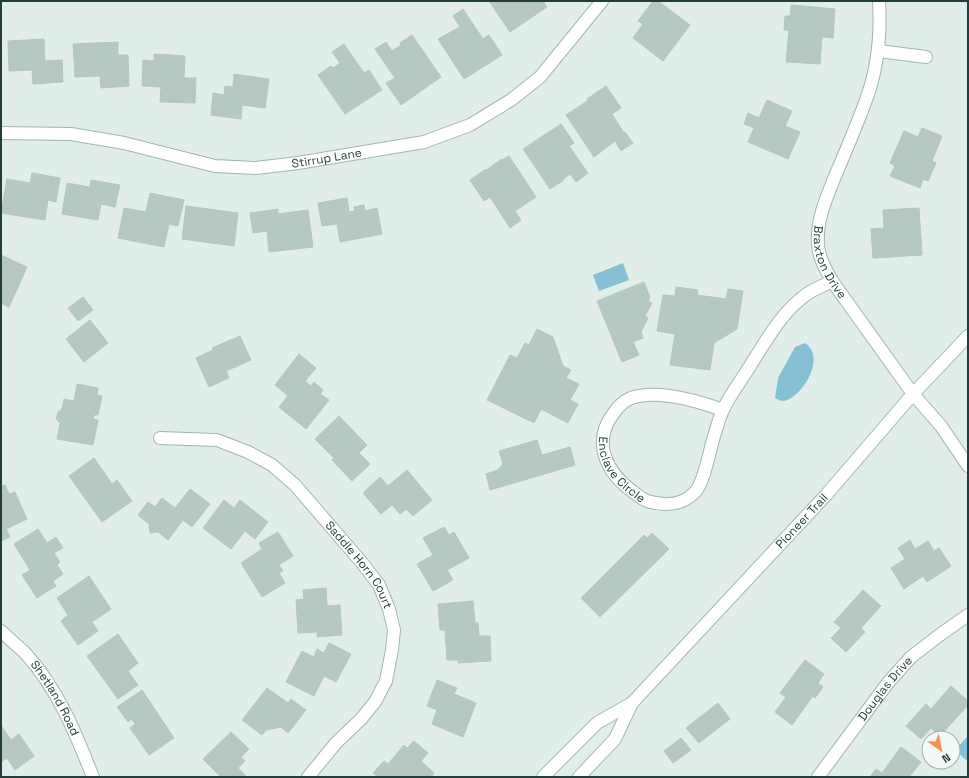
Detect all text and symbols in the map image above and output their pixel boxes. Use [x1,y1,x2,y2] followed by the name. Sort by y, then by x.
[291,144,363,172] street label: Stirrup Lane
[810,225,850,302] street label: Braxton Drive
[595,436,648,506] street label: Enclave Circle
[772,490,831,552] street label: Pioneer Trail
[322,518,396,611] street label: Saddle Horn Court
[854,653,916,724] street label: Douglas Drive
[27,657,83,738] street label: Shetland Road
[921,730,961,770] north arrow
[940,751,953,766] text: N

